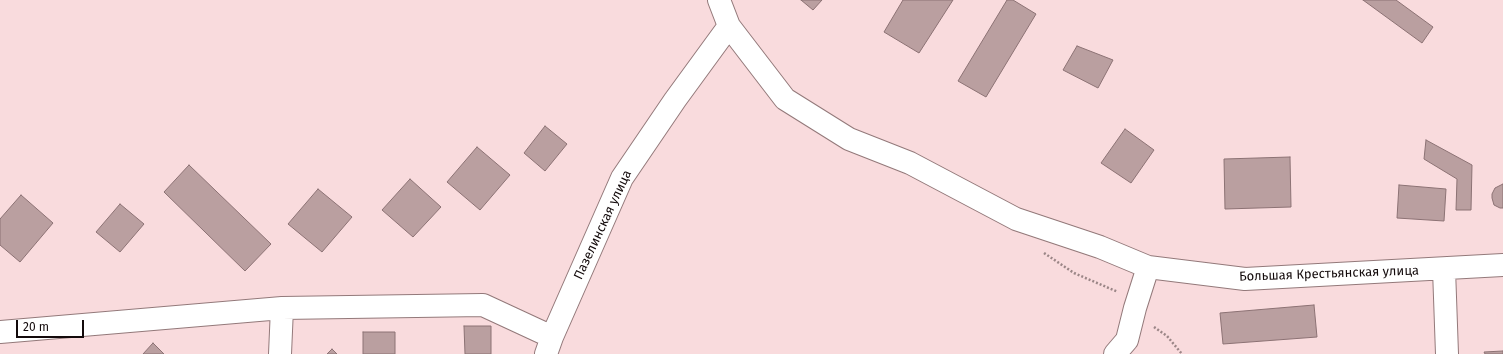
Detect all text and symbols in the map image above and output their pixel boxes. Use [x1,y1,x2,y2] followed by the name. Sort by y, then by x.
[571,168,635,282] street label: Пазелинская улица
[1239,263,1419,285] street label: Большая Крестьянская улица
[18,312,86,338] scale bar
[23,320,49,334] text: 20 m

